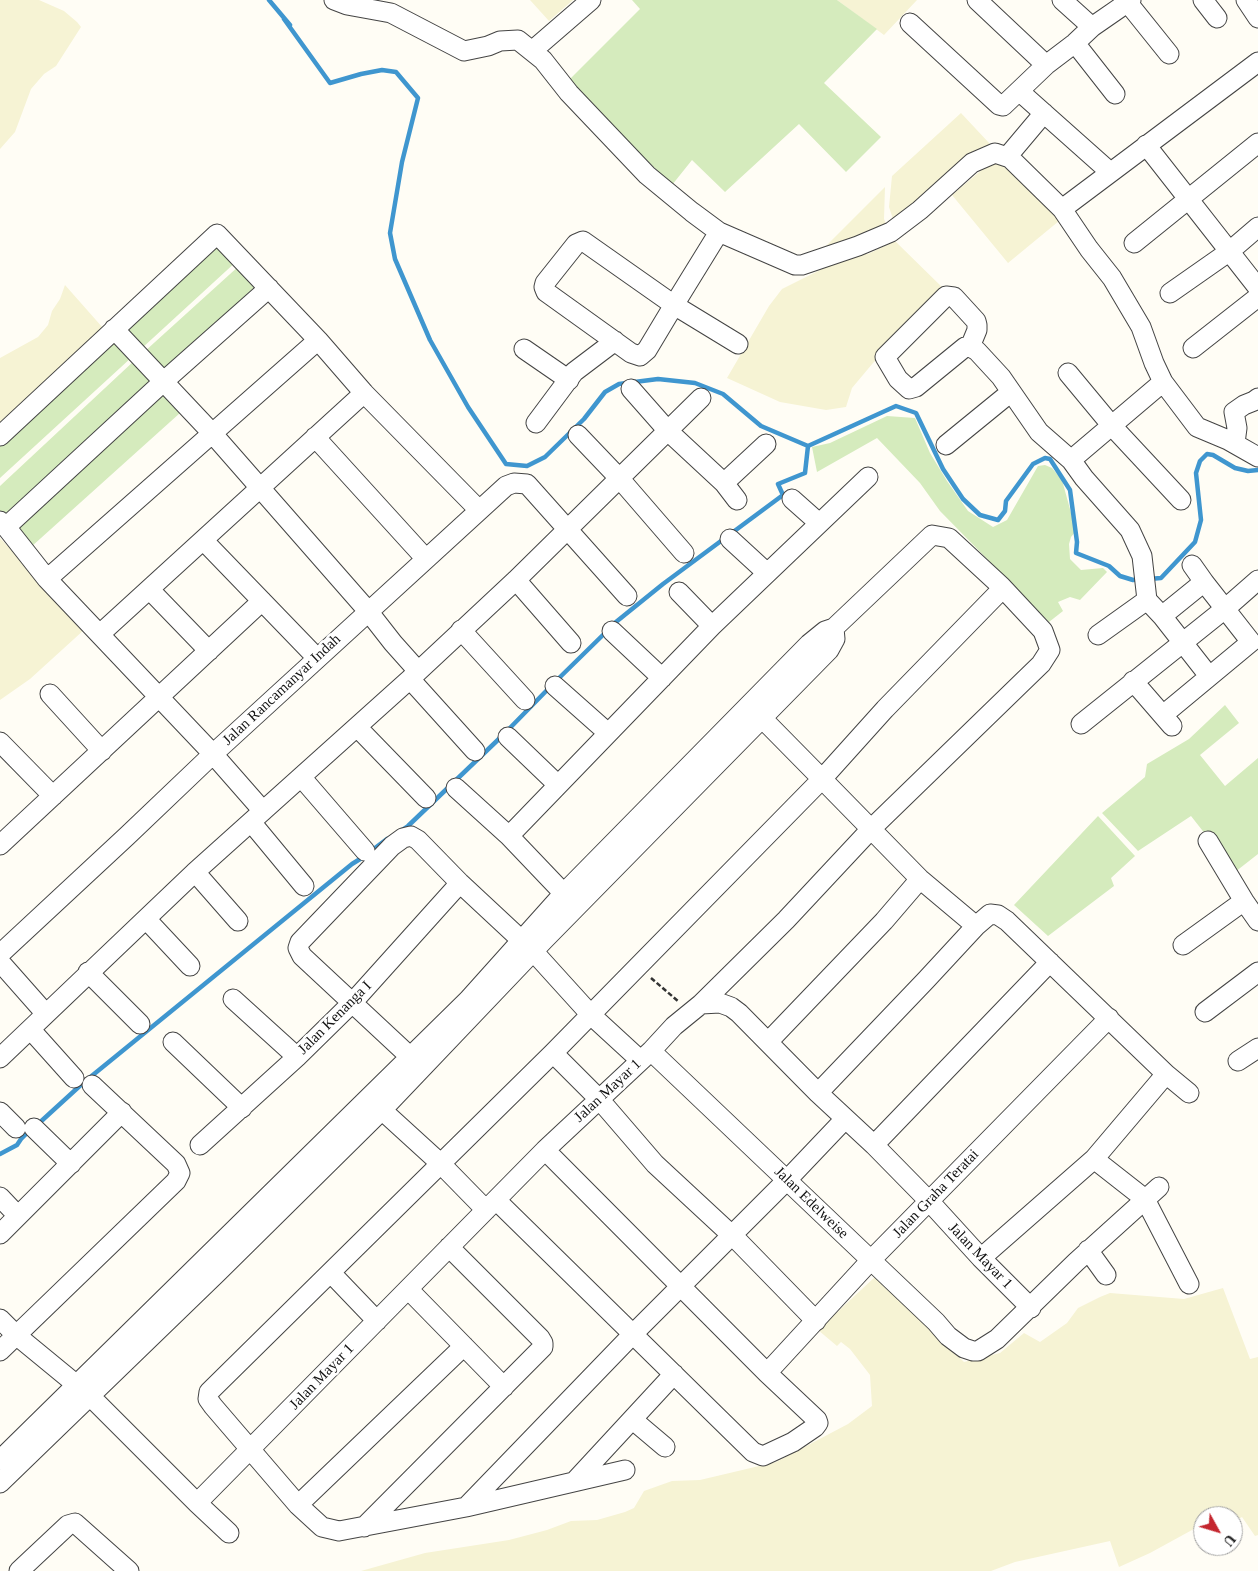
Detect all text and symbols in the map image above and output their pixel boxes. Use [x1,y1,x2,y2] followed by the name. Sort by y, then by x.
[219,631,345,749] street label: Jalan Rancamanyar Indah
[294,977,376,1059] street label: Jalan Kenanga I
[571,1055,645,1127] street label: Jalan Mayar 1
[889,1146,983,1242] street label: Jalan Graha Teratai
[770,1163,852,1243] street label: Jalan Edelweise
[944,1219,1016,1293] street label: Jalan Mayar 1
[286,1340,358,1414] street label: Jalan Mayar 1
[1193,1506,1243,1556] north arrow
[1220,1531,1238,1549] text: U

